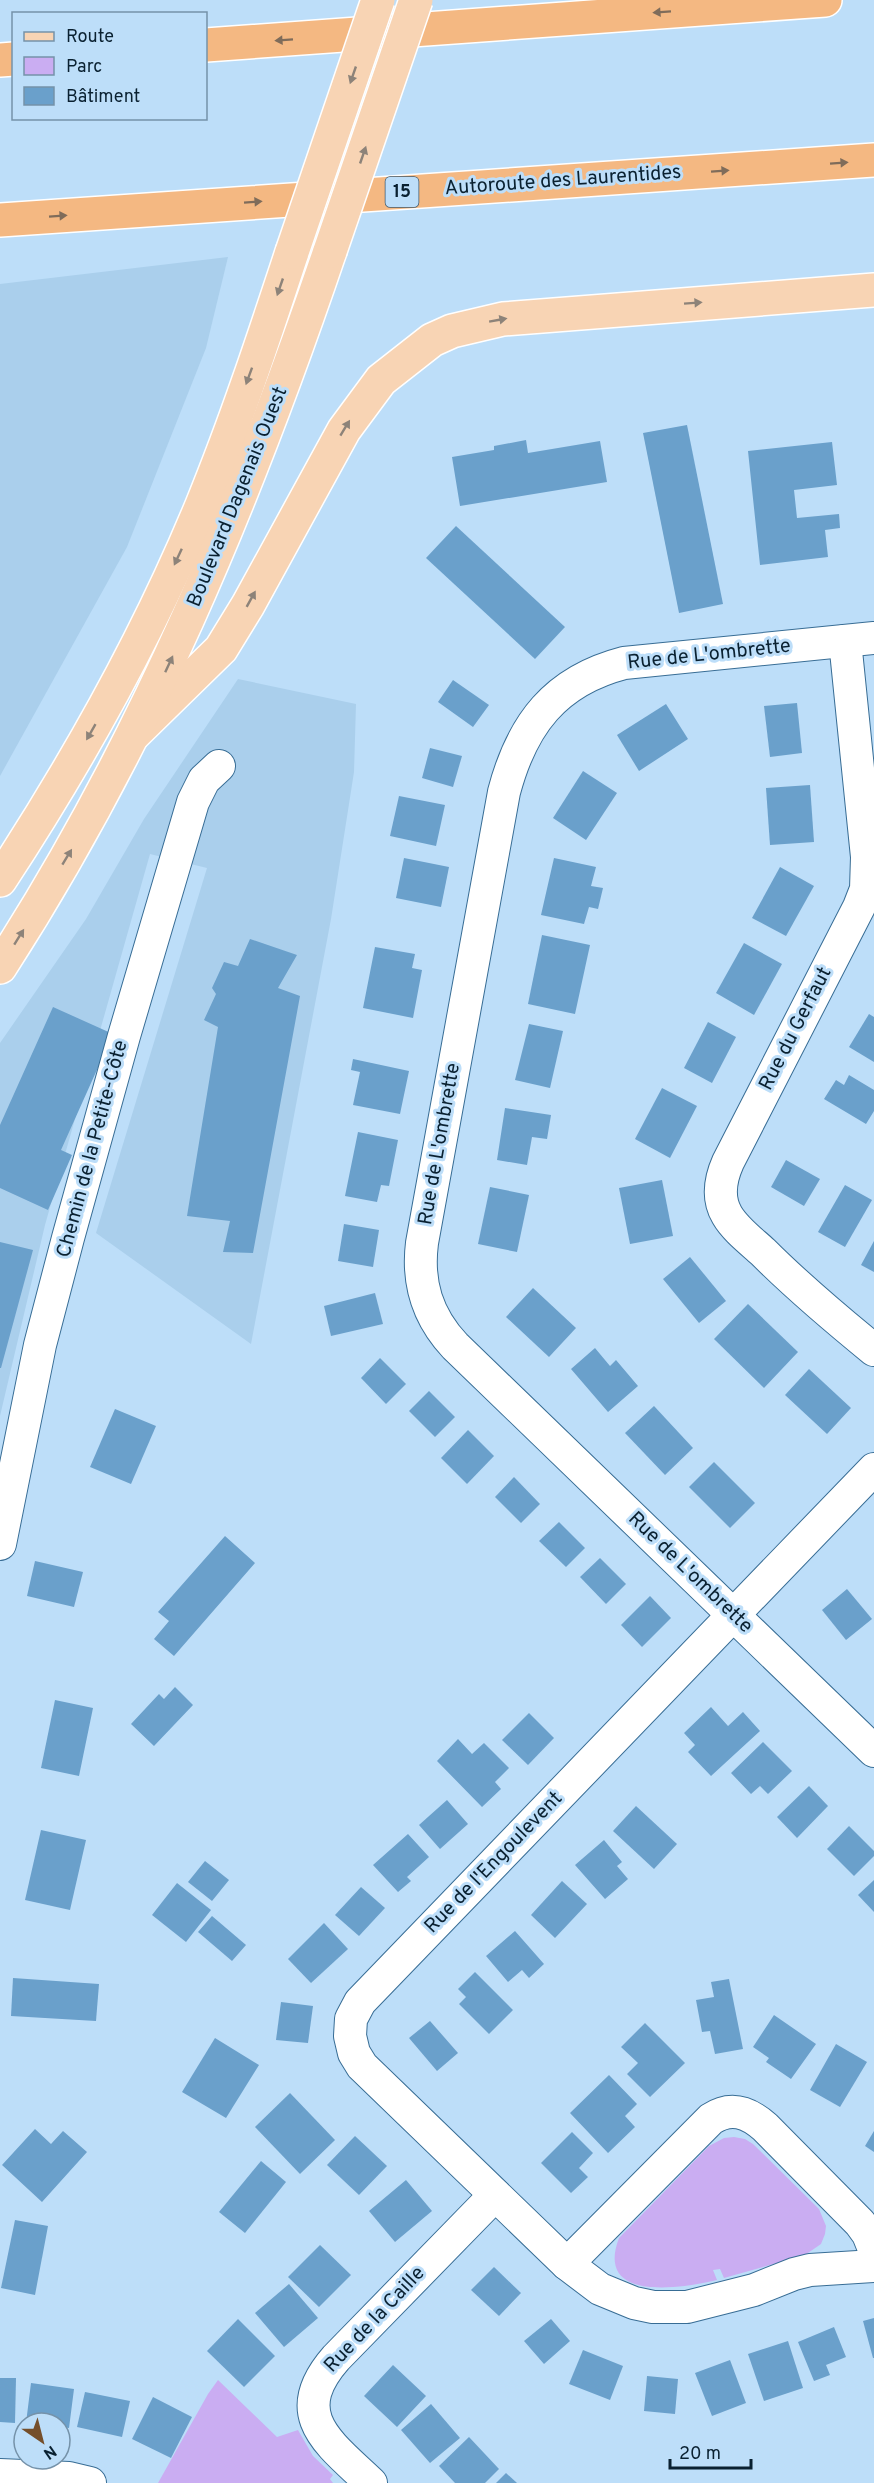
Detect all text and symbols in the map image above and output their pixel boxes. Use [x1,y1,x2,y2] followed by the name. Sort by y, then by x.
[653,8,672,17] one-way arrow
[12,12,207,120] legend
[66,26,114,49] text: Route
[275,35,294,45] one-way arrow
[66,56,102,79] text: Parc
[347,66,357,84] one-way arrow
[66,86,140,109] text: Bâtiment
[358,146,368,164] one-way arrow
[829,158,848,168] one-way arrow
[444,160,682,202] street label: Autoroute des Laurentides
[710,166,729,175] one-way arrow
[386,177,418,207] road number: 15
[243,198,262,207] one-way arrow
[49,211,68,221] one-way arrow
[275,278,285,296] one-way arrow
[683,298,702,308] one-way arrow
[489,315,508,324] one-way arrow
[244,367,254,385] one-way arrow
[182,383,294,611] street label: Boulevard Dagenais Ouest
[340,419,350,436] one-way arrow
[173,549,183,567] one-way arrow
[246,591,257,607] one-way arrow
[626,633,792,677] street label: Rue de L'ombrette
[164,655,173,672] one-way arrow
[86,724,96,741] one-way arrow
[62,848,72,865] one-way arrow
[14,929,25,945] one-way arrow
[754,963,838,1095] street label: Rue du Gerfaut
[51,1037,135,1261] street label: Chemin de la Petite-Côte
[413,1061,467,1227] street label: Rue de L'ombrette
[622,1507,758,1639] street label: Rue de L'ombrette
[419,1786,569,1940] street label: Rue de l'Engoulevent
[319,2261,431,2379] street label: Rue de la Caille
[12,2411,72,2471] north arrow
[670,2432,751,2470] scale bar
[39,2440,60,2463] text: N
[679,2443,721,2466] text: 20 m

